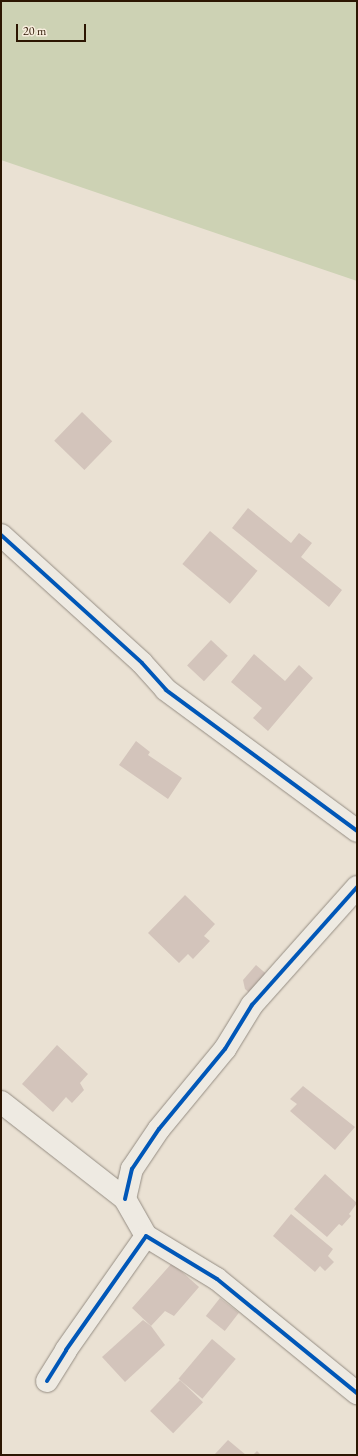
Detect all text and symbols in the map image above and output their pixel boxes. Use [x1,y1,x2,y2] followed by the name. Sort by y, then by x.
[18,16,88,42] scale bar
[23,23,46,39] text: 20 m

